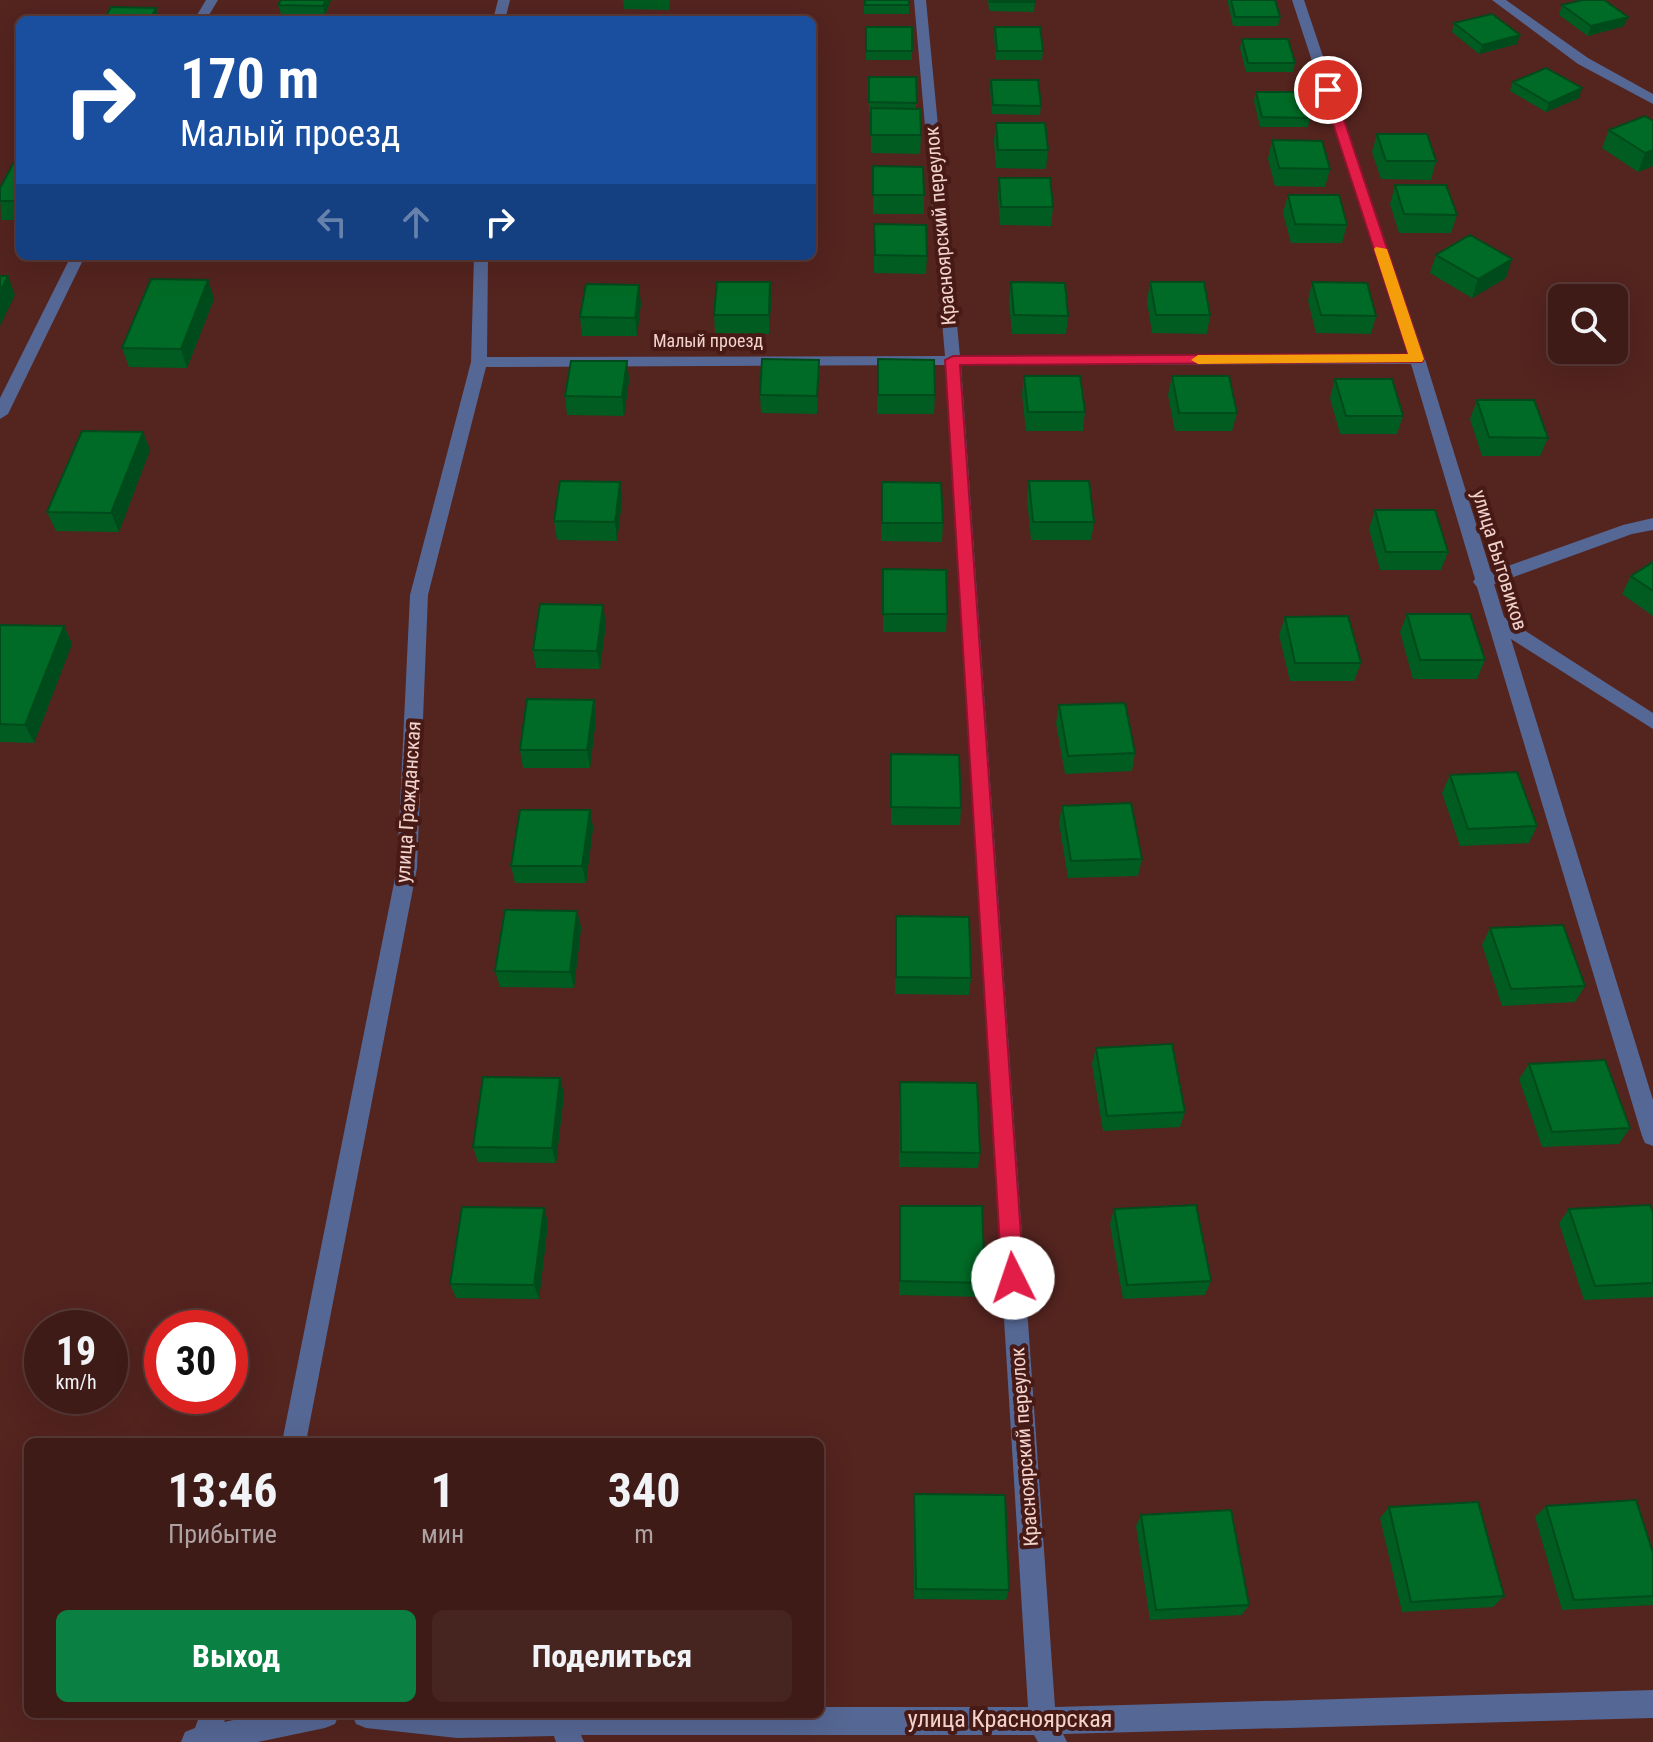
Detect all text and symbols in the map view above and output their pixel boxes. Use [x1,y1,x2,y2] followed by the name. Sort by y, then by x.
[180,46,319,112] text: 170 m
[48,48,152,152] icon: right
[1294,56,1362,124] pin
[1306,68,1350,112] icon: arrive
[180,113,400,155] text: Малый проезд
[919,125,961,327] street label: Красноярский переулок
[310,200,354,244] icon: left
[394,200,438,244] icon: ahead
[478,200,522,244] icon: right
[1548,284,1628,364] map controls
[1548,284,1628,364] button: search
[653,330,763,351] street label: Малый проезд
[1467,487,1533,633] street label: улица Бытовиков
[390,720,426,884] street label: улица Гражданская
[971,1236,1055,1320] position arrow
[144,1310,248,1414] speed limit sign: 30
[56,1328,96,1375] text: 19
[1005,1346,1043,1547] street label: Красноярский переулок
[55,1370,97,1394] text: km/h
[167,1462,278,1519] text: 13:46
[431,1462,455,1519] text: 1
[608,1462,681,1519] text: 340
[168,1519,277,1549] text: Прибытие
[421,1519,464,1549] text: мин
[634,1519,654,1549] text: m
[56,1610,416,1702] button: Выход
[432,1610,792,1702] button: Поделиться
[908,1705,1112,1733] street label: улица Красноярская

